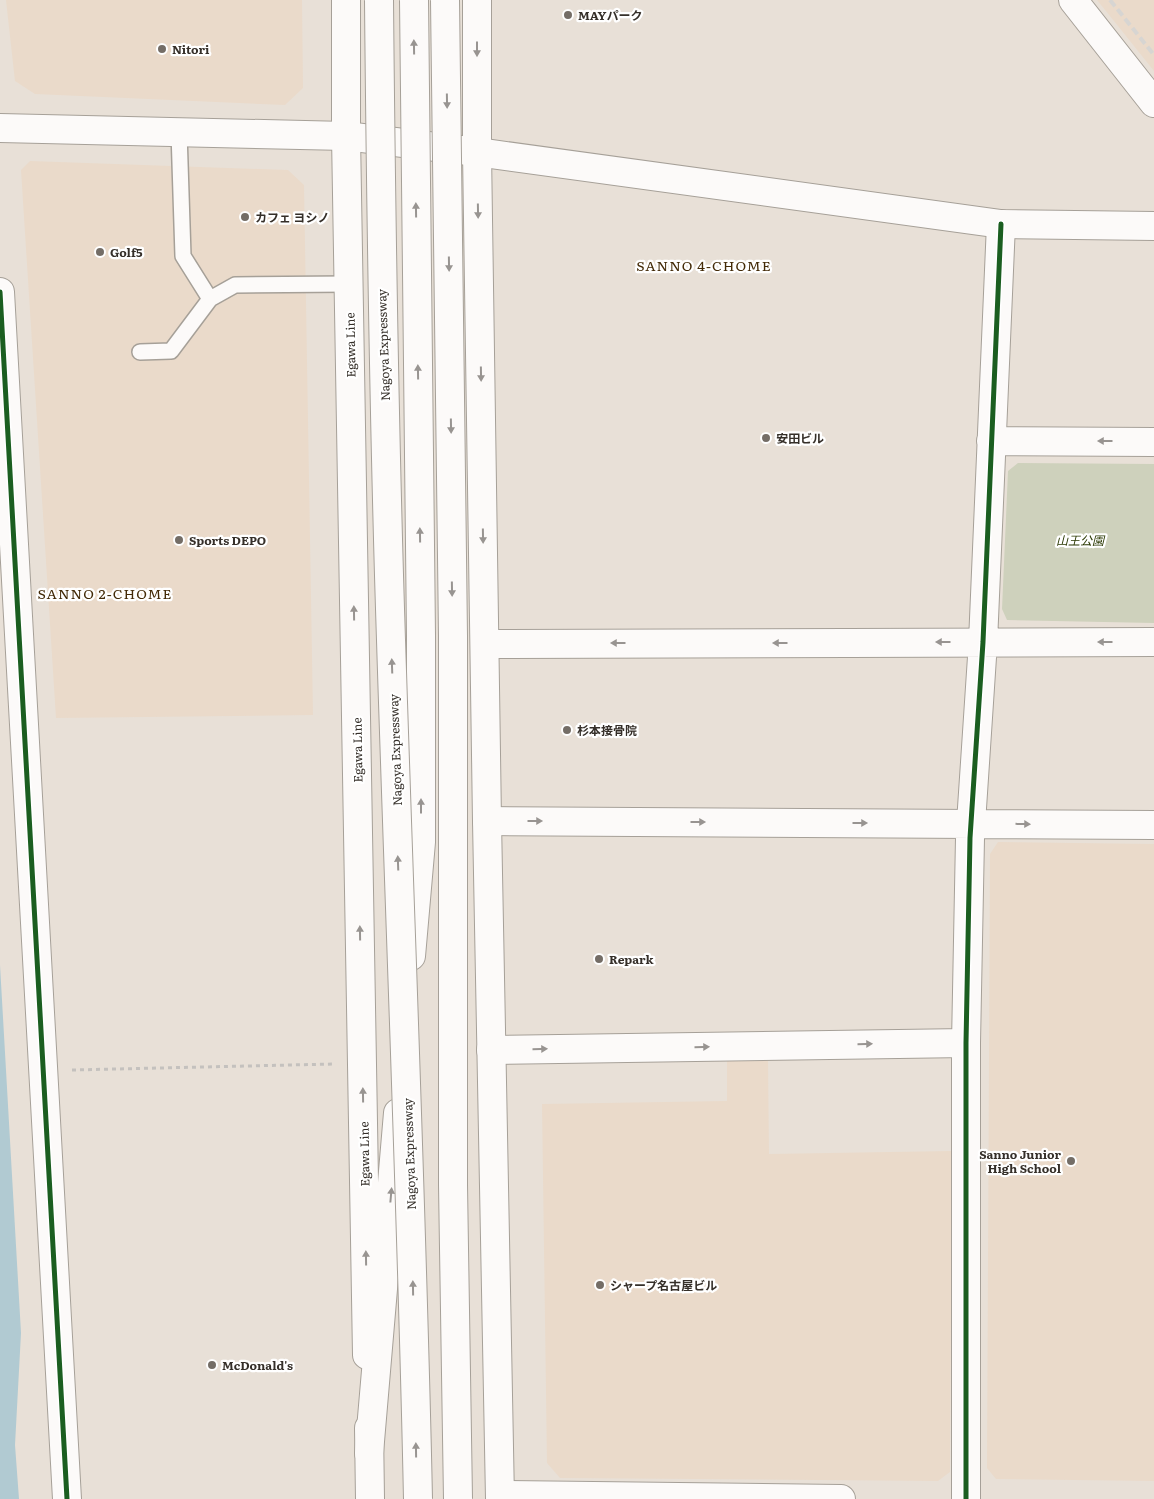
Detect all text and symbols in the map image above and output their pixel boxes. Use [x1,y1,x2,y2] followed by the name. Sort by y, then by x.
[578,6,642,24] place label: MAYパーク
[562,9,574,21] marker: MAYパーク
[410,39,418,55] one-way arrow
[172,40,210,58] place label: Nitori
[473,41,481,57] one-way arrow
[156,43,168,55] marker: Nitori
[443,93,451,109] one-way arrow
[412,201,420,217] one-way arrow
[474,203,482,219] one-way arrow
[255,208,329,226] place label: カフェ ヨシノ
[239,211,251,223] marker: カフェ ヨシノ
[110,243,143,261] place label: Golf5
[94,246,106,258] marker: Golf5
[636,255,772,275] district label: SANNO 4-CHOME
[445,256,453,272] one-way arrow
[372,289,394,401] street label: Nagoya Expressway
[340,312,360,378] street label: Egawa Line
[414,364,422,380] one-way arrow
[477,366,485,382] one-way arrow
[447,418,455,434] one-way arrow
[776,429,824,447] place label: 安田ビル
[760,432,772,444] marker: 安田ビル
[1097,437,1113,445] one-way arrow
[415,526,423,542] one-way arrow
[480,528,488,544] one-way arrow
[189,531,266,549] place label: Sports DEPO
[1056,531,1106,549] park label: 山王公園
[173,534,185,546] marker: Sports DEPO
[449,581,457,597] one-way arrow
[38,583,172,603] district label: SANNO 2-CHOME
[350,605,358,621] one-way arrow
[935,638,951,646] one-way arrow
[1097,638,1113,646] one-way arrow
[772,639,788,647] one-way arrow
[610,640,626,648] one-way arrow
[387,657,395,673] one-way arrow
[384,694,406,806] street label: Nagoya Expressway
[347,717,367,783] street label: Egawa Line
[577,721,637,739] place label: 杉本接骨院
[561,724,573,736] marker: 杉本接骨院
[417,798,425,814] one-way arrow
[528,817,544,825] one-way arrow
[690,818,706,826] one-way arrow
[853,819,869,827] one-way arrow
[1015,820,1031,828] one-way arrow
[394,855,402,871] one-way arrow
[356,925,364,941] one-way arrow
[609,950,654,968] place label: Repark
[593,953,605,965] marker: Repark
[857,1040,873,1048] one-way arrow
[694,1043,710,1051] one-way arrow
[532,1045,548,1053] one-way arrow
[359,1087,367,1103] one-way arrow
[398,1098,420,1210] street label: Nagoya Expressway
[354,1121,374,1187] street label: Egawa Line
[979,1145,1062,1177] place label: Sanno Junior High School
[1065,1155,1077,1167] marker: Sanno Junior High School
[387,1187,395,1203] one-way arrow
[361,1250,369,1266] one-way arrow
[610,1276,717,1294] place label: シャープ名古屋ビル
[594,1279,606,1291] marker: シャープ名古屋ビル
[409,1280,417,1296] one-way arrow
[222,1356,293,1374] place label: McDonald's
[206,1359,218,1371] marker: McDonald's
[412,1442,420,1458] one-way arrow

